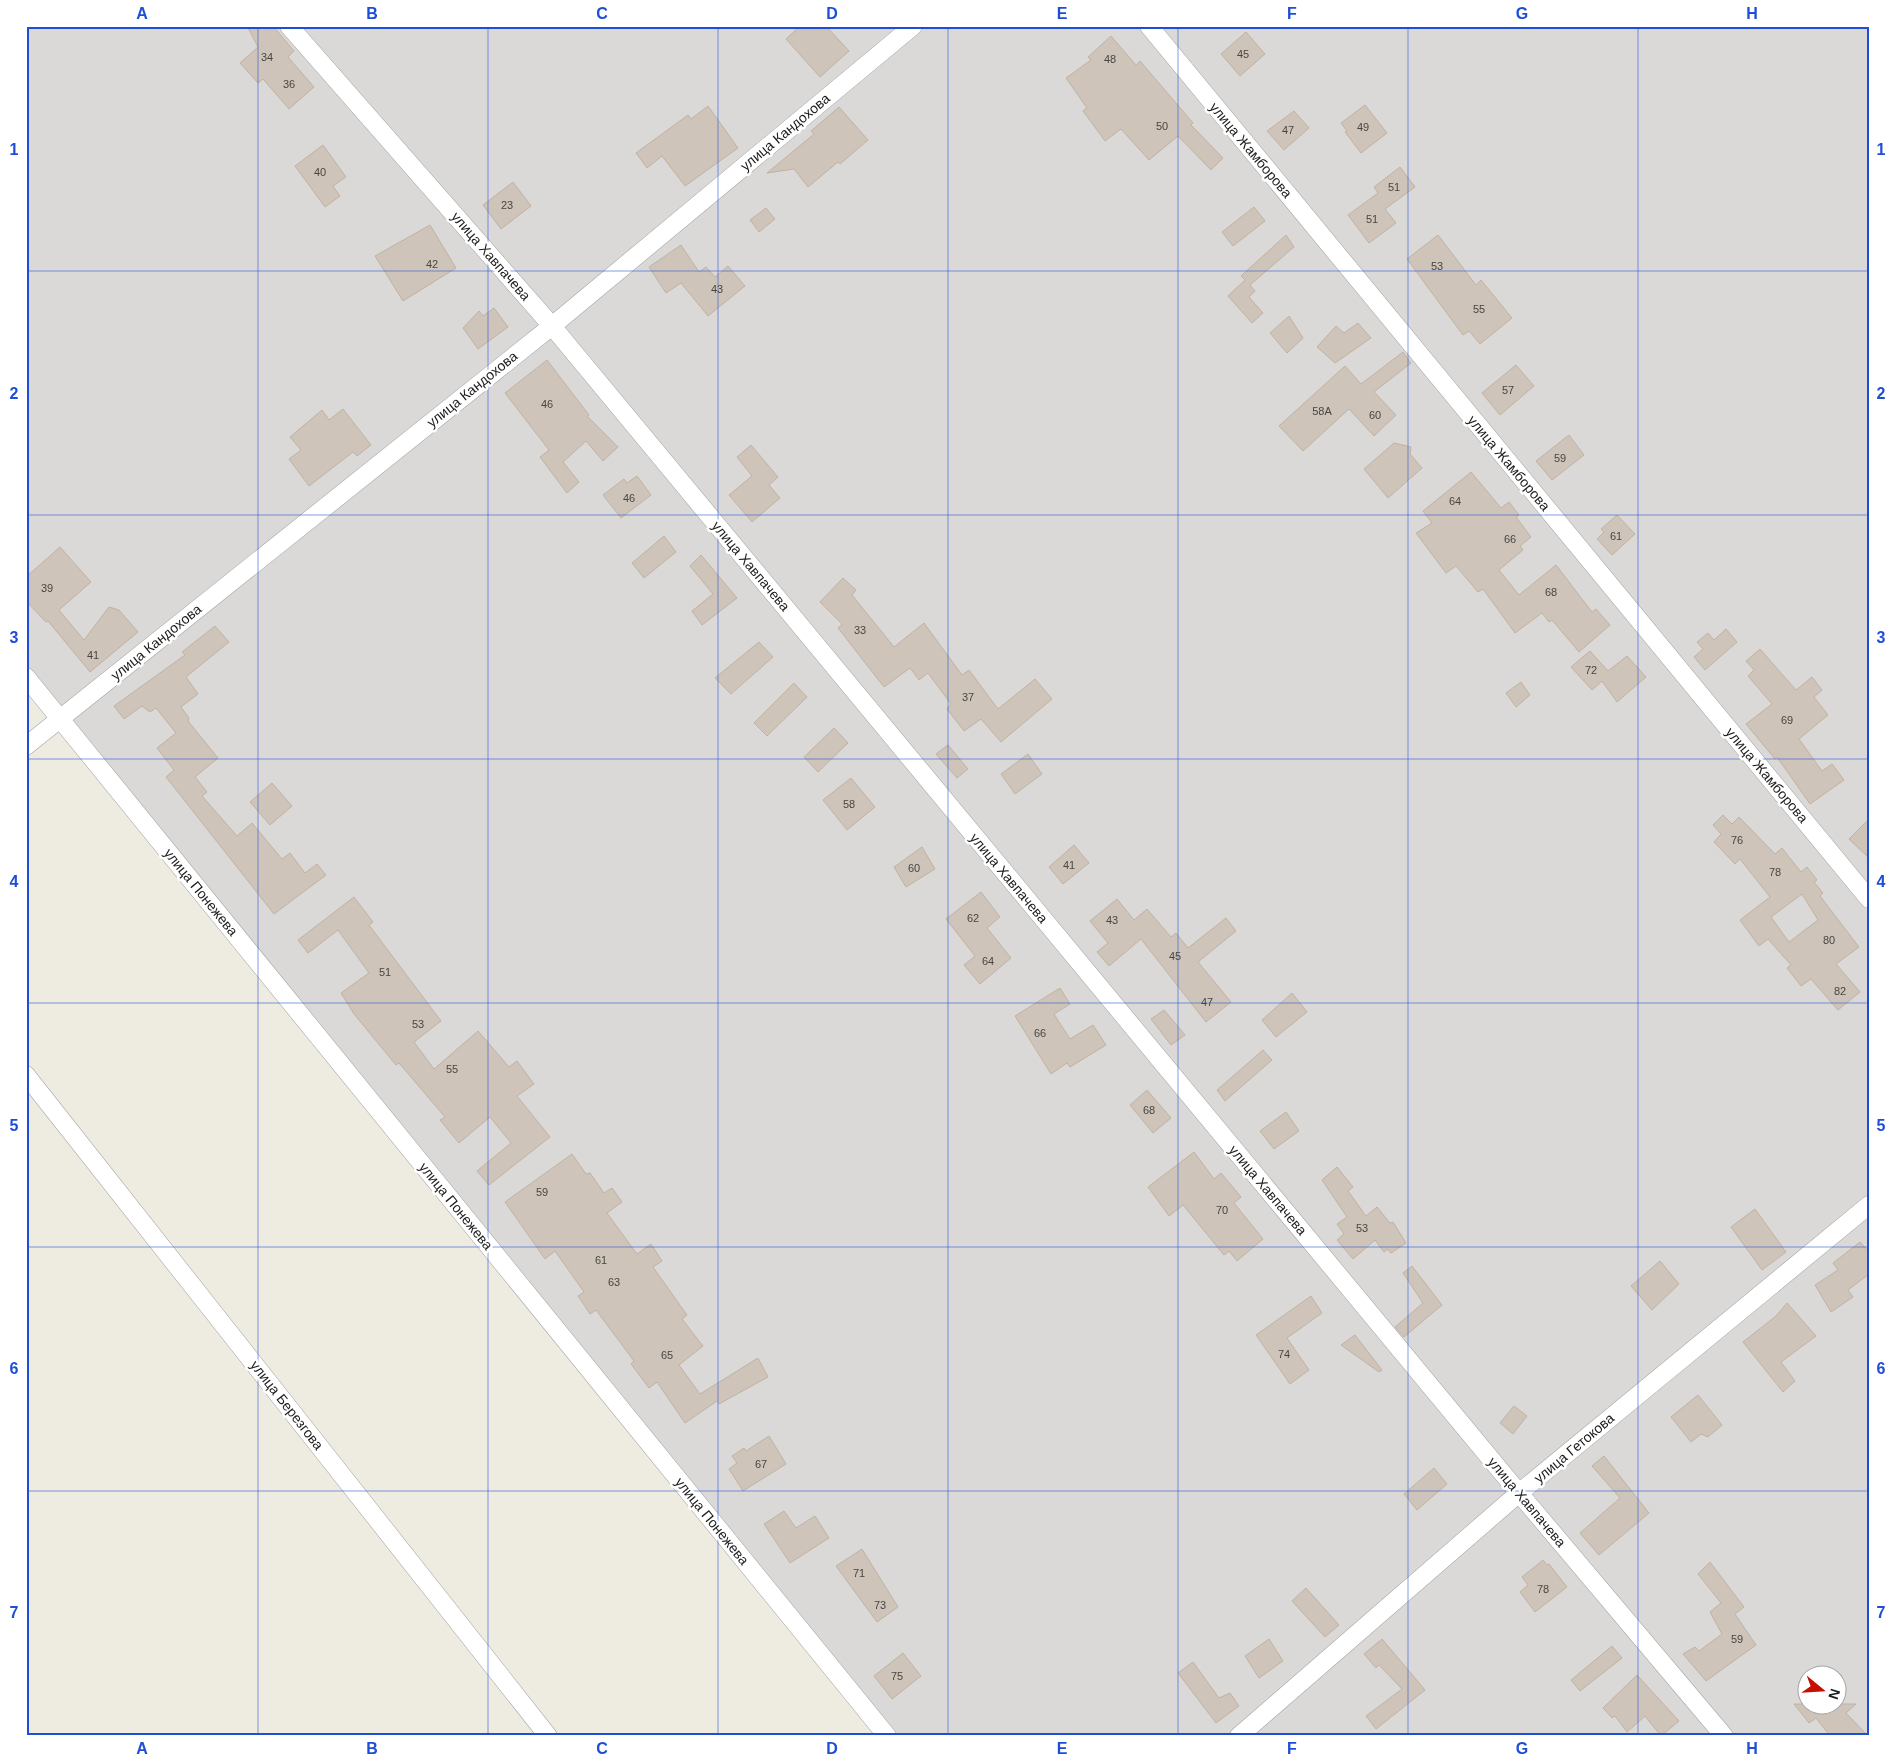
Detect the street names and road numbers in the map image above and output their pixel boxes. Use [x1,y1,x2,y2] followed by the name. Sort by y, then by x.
[737,90,833,174] street label: улица Кандохова
[1207,99,1296,201] street label: улица Жамборова
[448,208,534,304] street label: улица Хавпачева
[424,348,521,430] street label: улица Кандохова
[1465,412,1554,514] street label: улица Жамборова
[709,518,793,614] street label: улица Хавпачева
[108,601,205,683] street label: улица Кандохова
[1723,724,1812,826] street label: улица Жамборова
[967,830,1051,926] street label: улица Хавпачева
[161,845,241,939] street label: улица Понежева
[1226,1142,1310,1238] street label: улица Хавпачева
[416,1159,496,1253] street label: улица Понежева
[247,1357,327,1453] street label: улица Березгова
[1531,1410,1617,1486] street label: улица Гетокова
[1485,1454,1569,1550] street label: улица Хавпачева
[672,1474,752,1568] street label: улица Понежева

